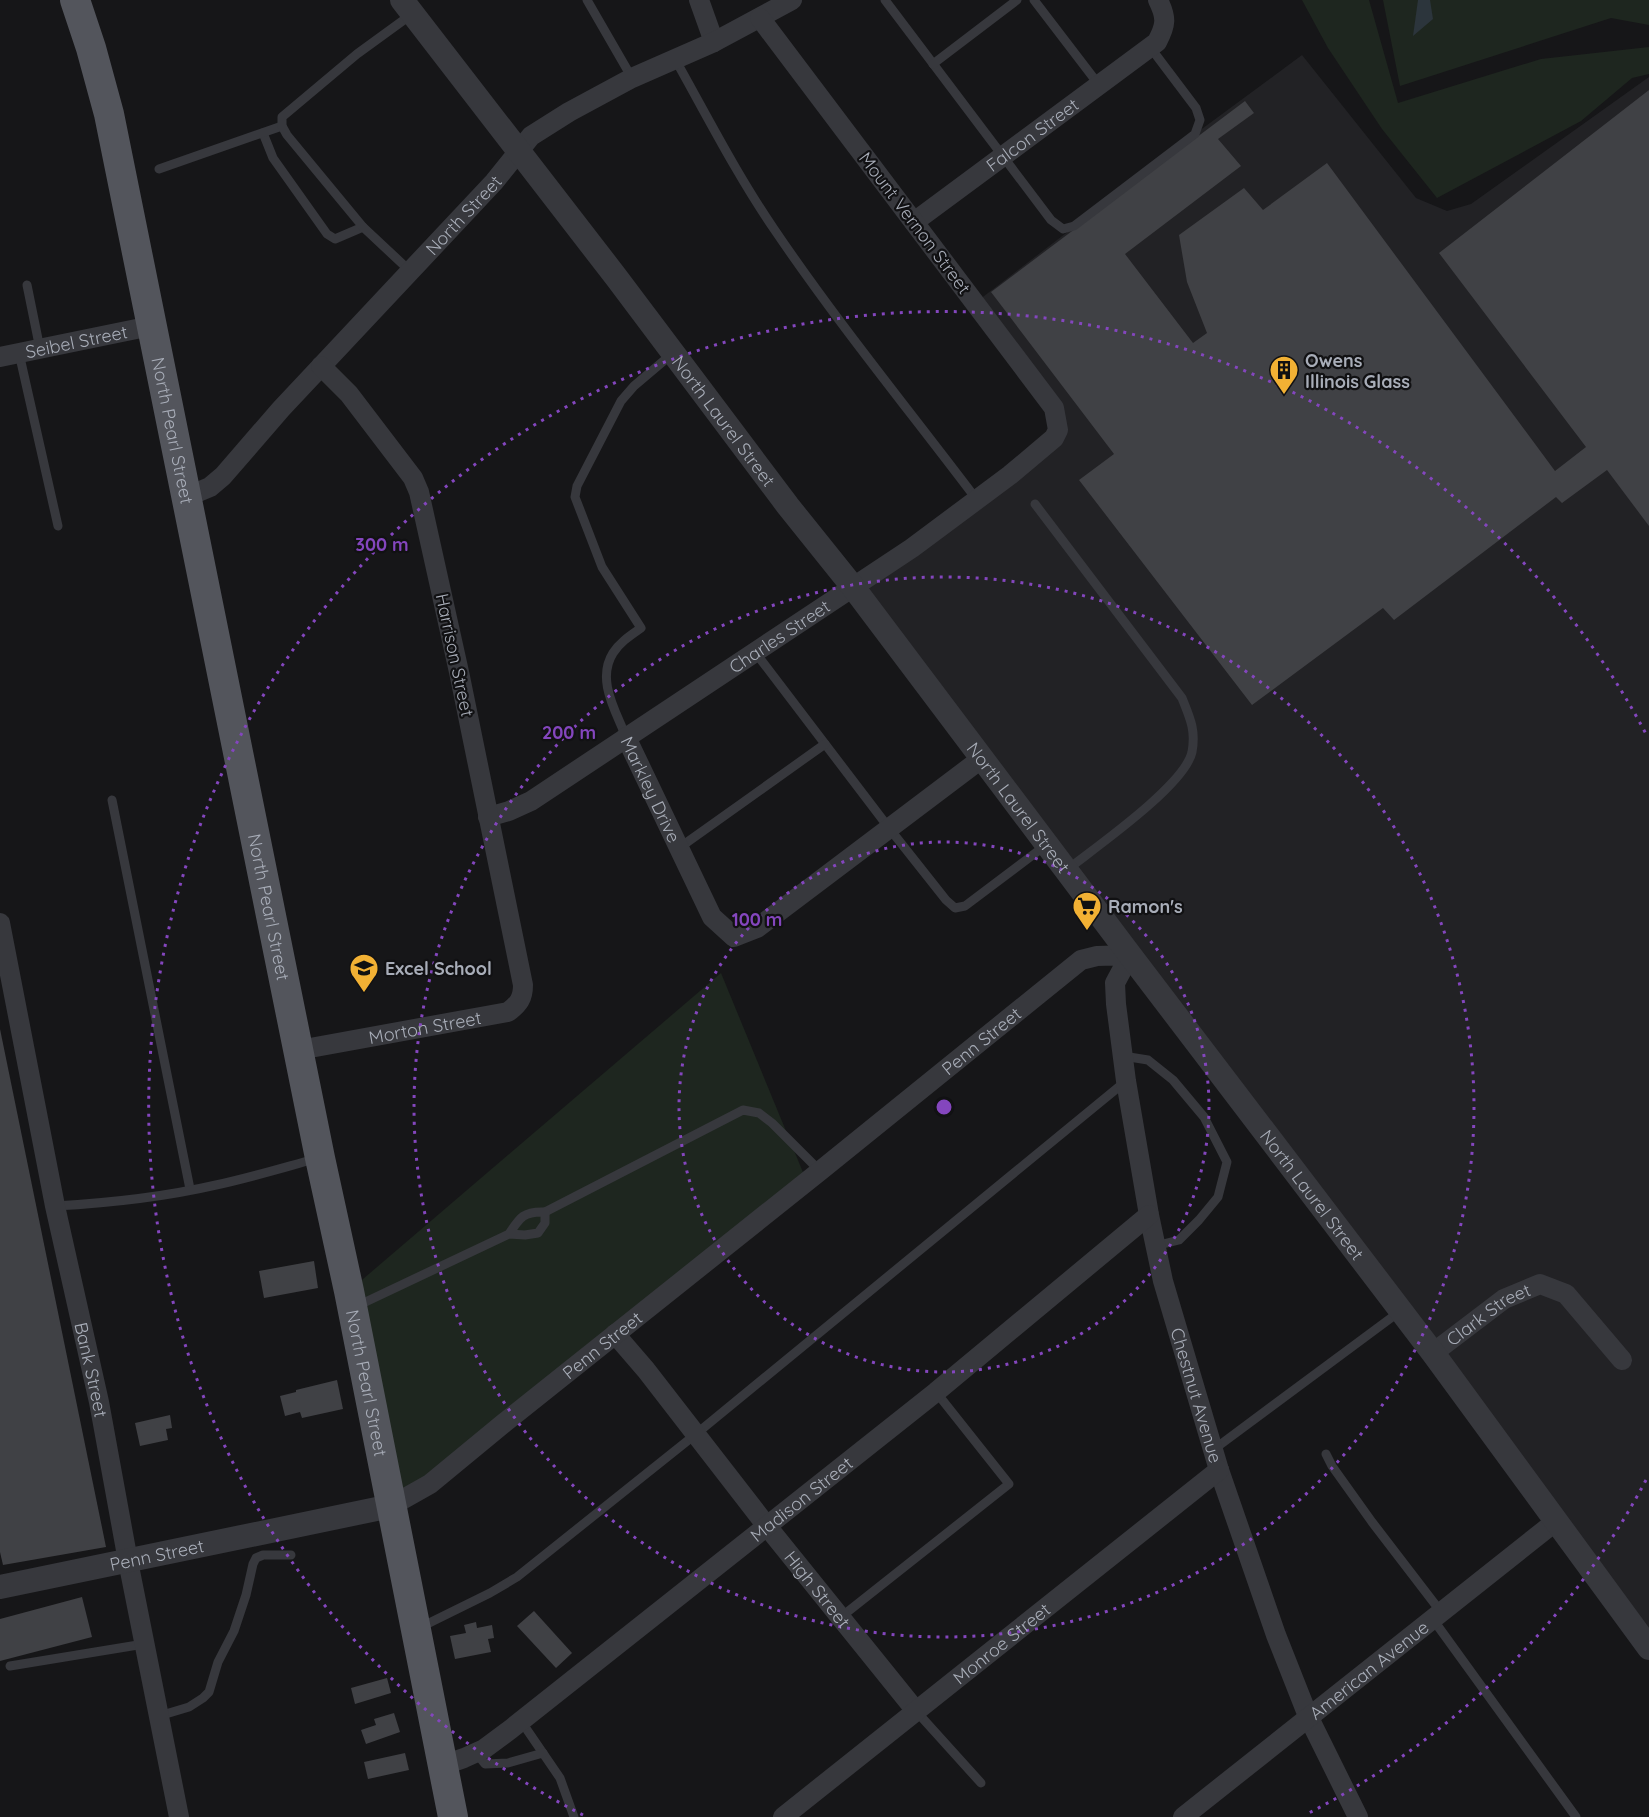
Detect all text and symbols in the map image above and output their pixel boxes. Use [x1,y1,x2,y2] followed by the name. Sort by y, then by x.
[981,93,1083,176] street label: Falcon Street
[854,147,976,299] street label: Mount Vernon Street
[420,170,507,260] street label: North Street
[23,320,129,363] street label: Seibel Street
[1305,349,1410,393] place label: Owens Illinois Glass
[668,351,781,491] street label: North Laurel Street
[1268,354,1300,396] building icon: Owens Illinois Glass
[147,355,199,506] street label: North Pearl Street
[355,533,409,556] text: 300 m
[431,591,479,719] street label: Harrison Street
[724,594,834,678] street label: Charles Street
[542,721,596,744] text: 200 m
[616,733,686,846] street label: Markley Drive
[962,737,1075,877] street label: North Laurel Street
[243,832,295,982] street label: North Pearl Street
[1071,890,1103,932] supermarket icon: Ramon's
[1108,895,1183,918] place label: Ramon's
[732,908,782,931] text: 100 m
[348,952,380,994] school or university icon: Excel School
[385,957,492,980] place label: Excel School
[937,1002,1026,1080] street label: Penn Street
[367,1006,483,1049] street label: Morton Street
[934,1097,954,1117] centre of rings
[1255,1125,1369,1264] street label: North Laurel Street
[1441,1278,1534,1351] street label: Clark Street
[557,1306,647,1384] street label: Penn Street
[341,1308,393,1458] street label: North Pearl Street
[70,1320,113,1419] street label: Bank Street
[1166,1325,1228,1466] street label: Chestnut Avenue
[745,1451,857,1547] street label: Madison Street
[107,1534,206,1576] street label: Penn Street
[780,1546,856,1632] street label: High Street
[948,1598,1055,1689] street label: Monroe Street
[1304,1615,1433,1724] street label: American Avenue

